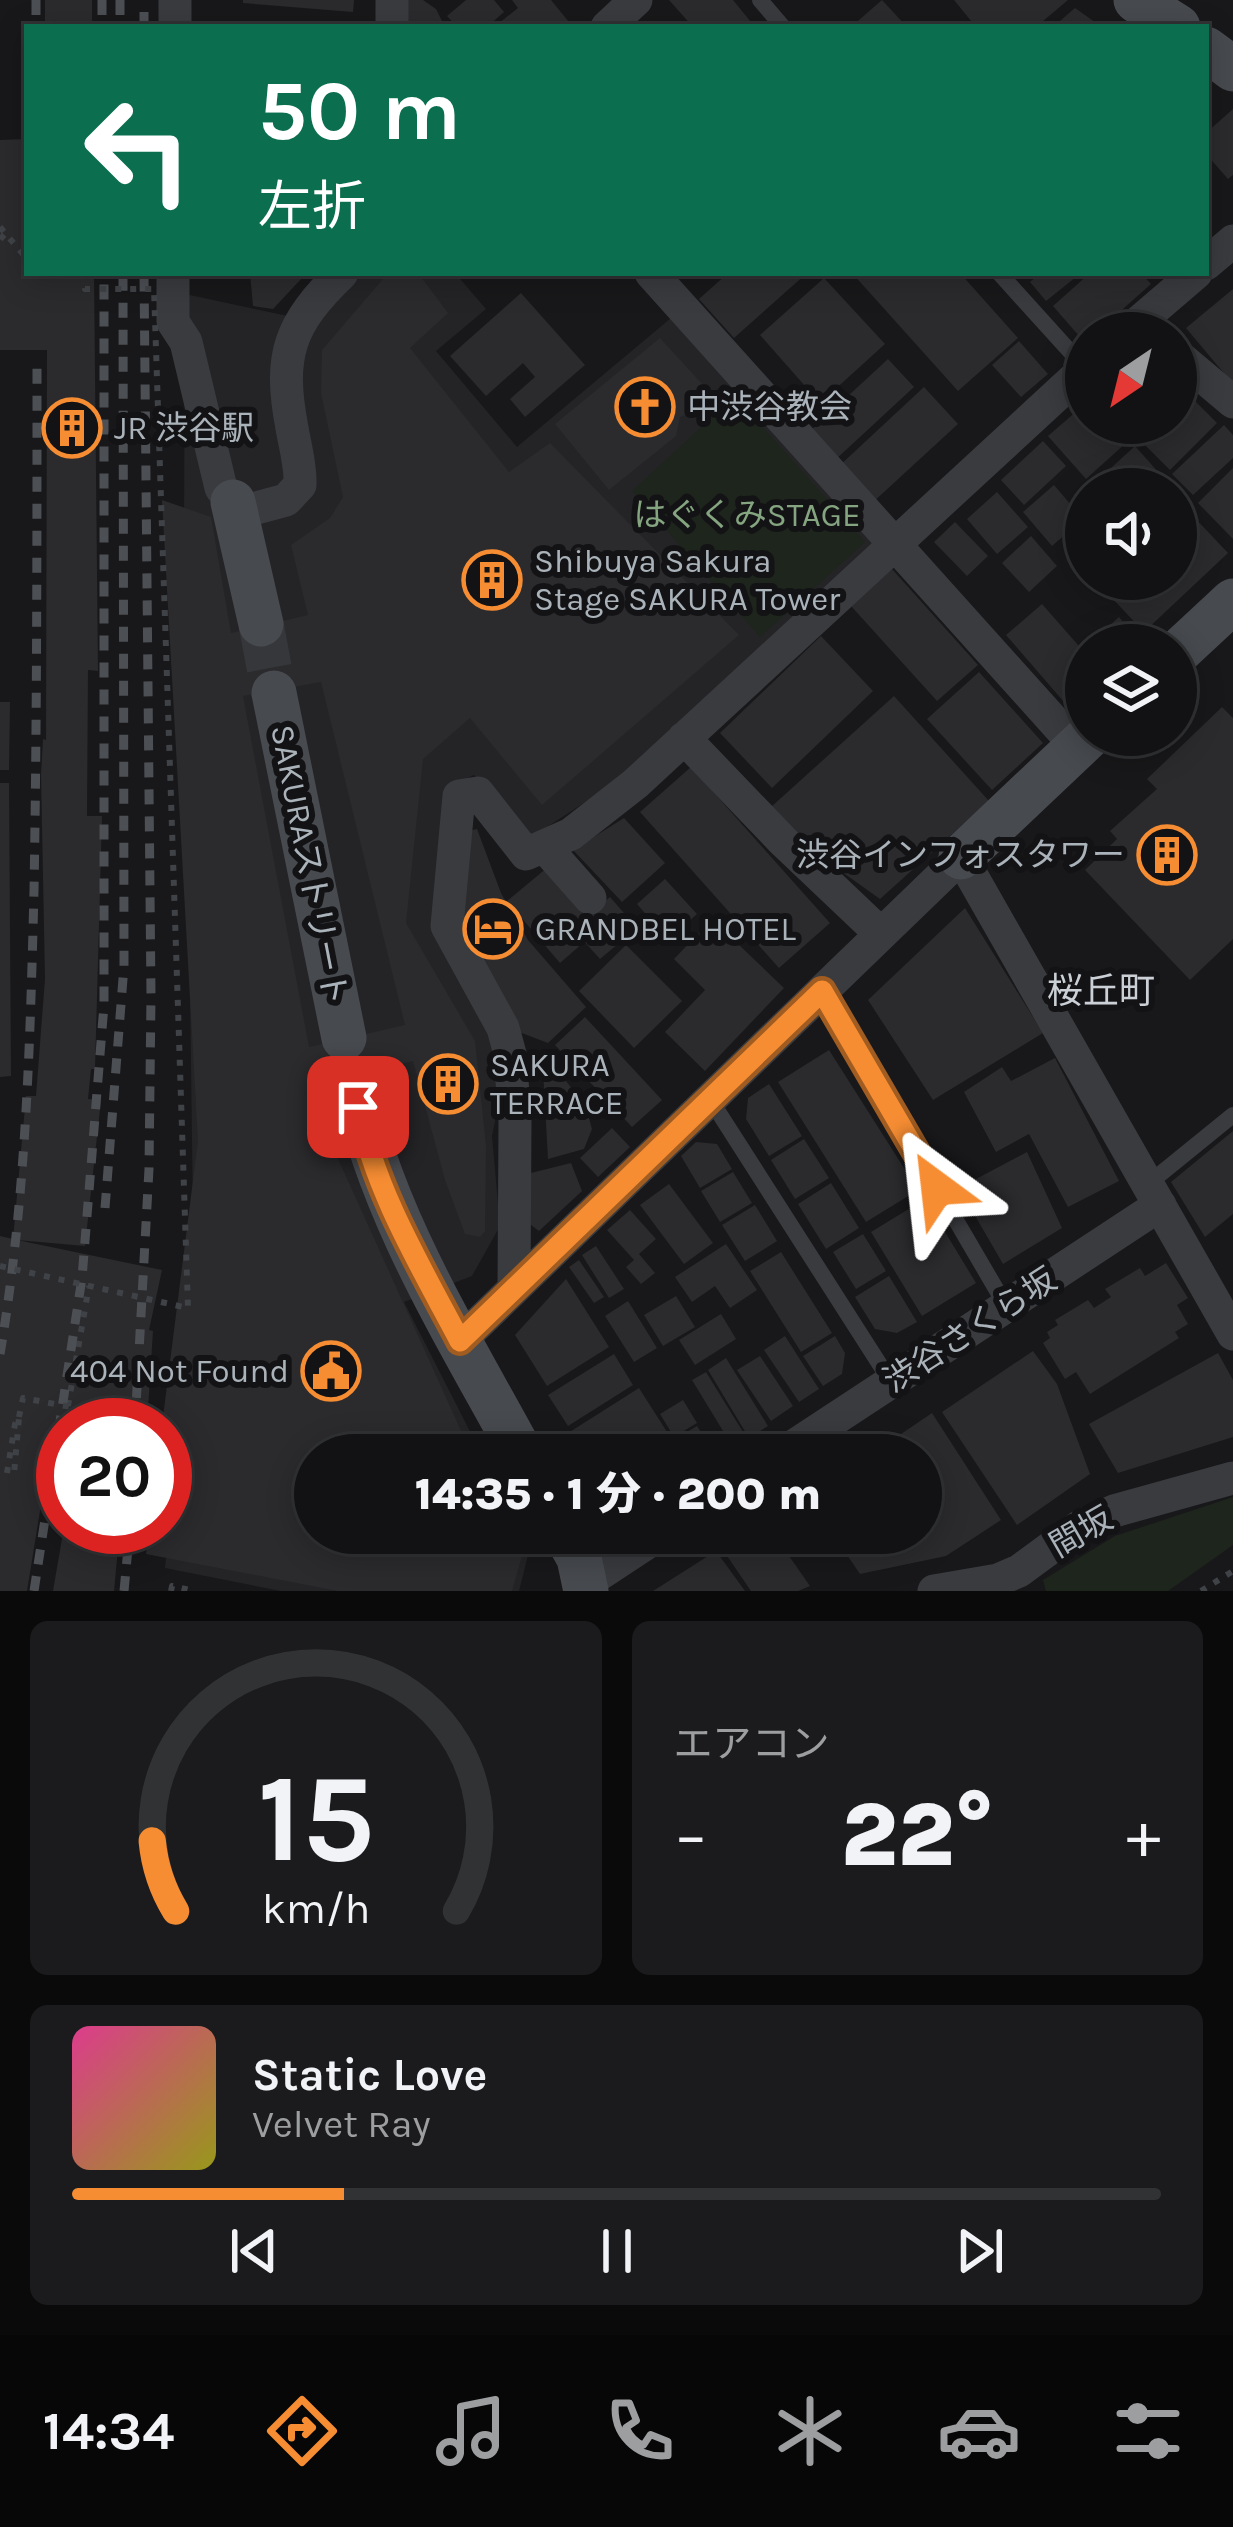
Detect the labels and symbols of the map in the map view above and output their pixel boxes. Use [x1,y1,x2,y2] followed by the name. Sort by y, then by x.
[1065,312,1197,444] north arrow
[614,376,676,438] church icon: 中渋谷教会
[687,388,852,426] place label: 中渋谷教会
[41,397,103,459] building icon: JR 渋谷駅
[114,409,254,447] place label: JR 渋谷駅
[633,496,861,534] park label: はぐくみSTAGE
[534,542,840,618] place label: Shibuya Sakura Stage SAKURA Tower
[461,549,523,611] building icon: Shibuya Sakura Stage SAKURA Tower
[263,722,355,1008] street label: SAKURAストリート
[1136,824,1198,886] building icon: 渋谷インフォスタワー
[796,836,1125,874] place label: 渋谷インフォスタワー
[462,898,524,960] hotel icon: GRANDBEL HOTEL
[535,910,797,948] place label: GRANDBEL HOTEL
[1047,970,1155,1012] district label: 桜丘町
[490,1046,623,1122] place label: SAKURA TERRACE
[417,1053,479,1115] building icon: SAKURA TERRACE
[307,1056,409,1158] pin
[874,1125,1000,1251] position arrow
[877,1260,1063,1400] street label: 渋谷さくら坂
[300,1340,362,1402] public building icon: 404 Not Found
[70,1352,289,1390] place label: 404 Not Found
[36,1398,192,1554] speed limit sign: 20
[1043,1499,1119,1565] street label: 間坂

